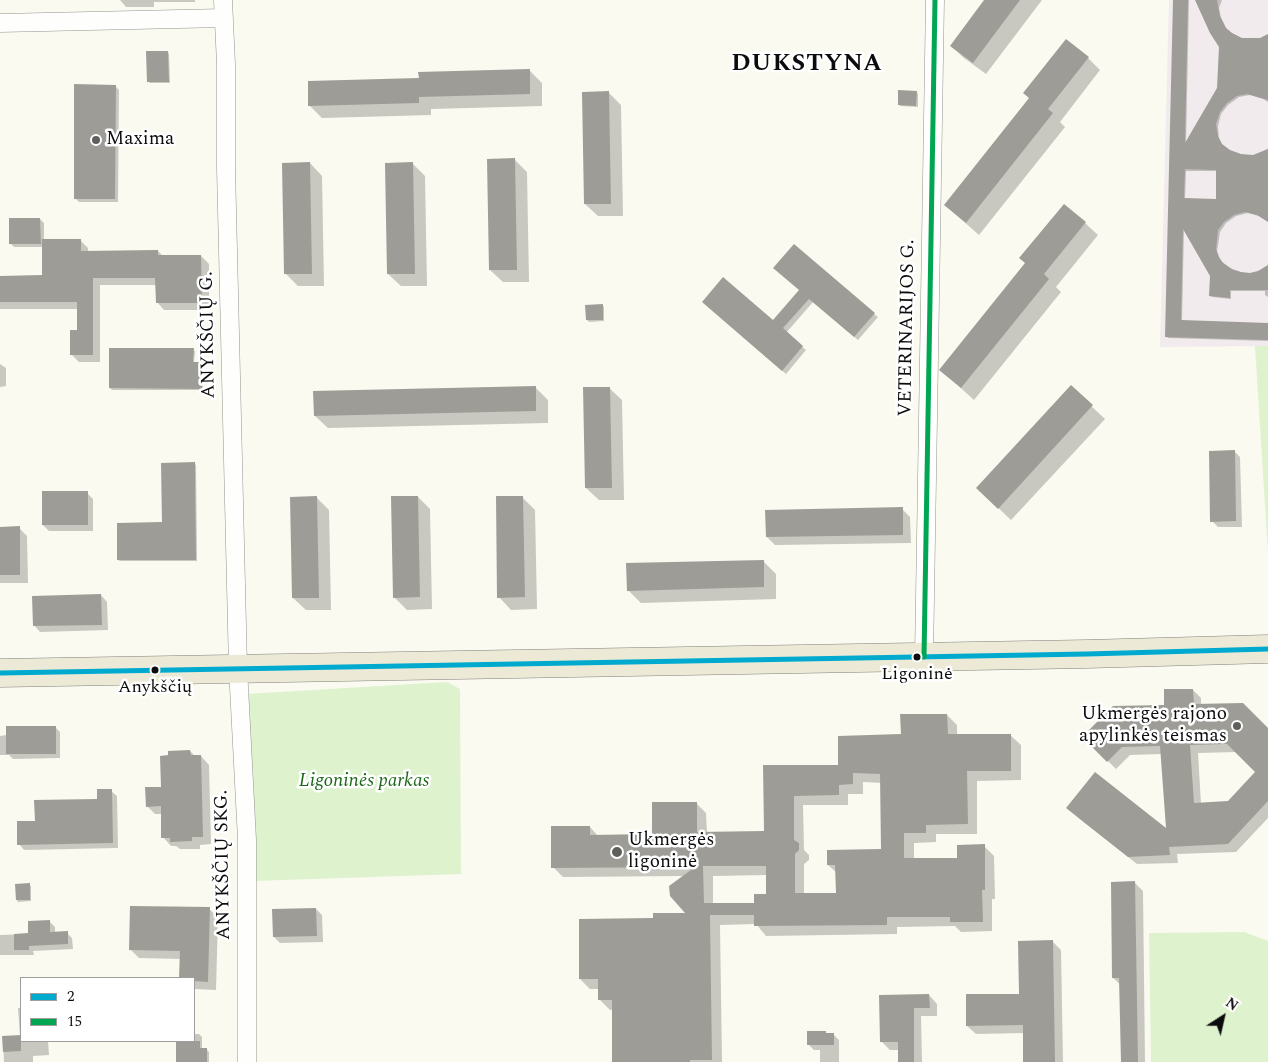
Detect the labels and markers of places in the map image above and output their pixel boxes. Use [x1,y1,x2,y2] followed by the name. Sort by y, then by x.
[106,129,174,151] place label: Maxima
[90,134,102,146] marker: Maxima
[912,652,922,662] marker: Ligoninė
[881,664,953,686] place label: Ligoninė
[150,665,160,675] marker: Anykščių
[118,677,192,699] place label: Anykščių
[1079,704,1227,748] place label: Ukmergės rajono apylinkės teismas
[1231,720,1243,732] marker: Ukmergės rajono apylinkės teismas
[628,830,714,874] place label: Ukmergės ligoninė
[610,845,624,859] marker: Ukmergės ligoninė

